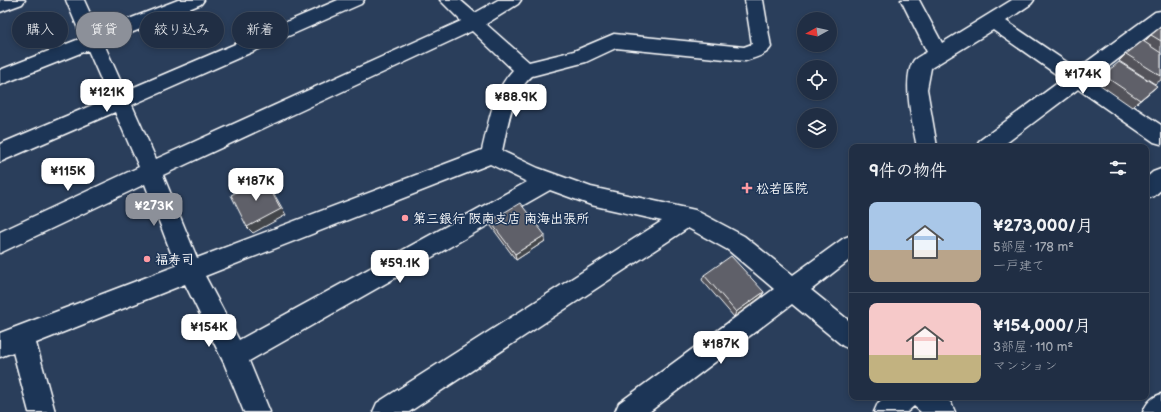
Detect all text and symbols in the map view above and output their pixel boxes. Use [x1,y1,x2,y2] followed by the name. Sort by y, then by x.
[12,12,68,48] chip: 購入
[76,12,132,48] chip: 賃貸
[140,12,224,48] chip: 絞り込み
[232,12,288,48] chip: 新着
[797,12,837,52] north arrow
[797,12,837,148] map controls
[797,60,837,100] button: locate
[1055,61,1111,95] pin: ¥174K
[1064,66,1102,82] text: ¥174K
[79,79,135,113] pin: ¥121K
[89,84,125,100] text: ¥121K
[483,84,549,118] pin: ¥88.9K
[495,89,537,105] text: ¥88.9K
[797,108,837,148] button: layers
[1107,157,1129,179] icon: filters
[40,158,96,192] pin: ¥115K
[869,161,947,181] text: 9件の物件
[50,163,86,179] text: ¥115K
[228,168,284,202] pin: ¥187K
[237,173,275,189] text: ¥187K
[756,181,808,197] place label: 松若医院
[741,182,753,194] marker: 松若医院
[126,193,182,227] pin: ¥273K
[134,198,174,214] text: ¥273K
[413,211,589,227] place label: 第三銀行 阪南支店 南海出張所
[400,213,410,223] marker: 第三銀行 阪南支店 南海出張所
[993,216,1093,236] text: ¥273,000/月
[901,218,949,266] icon: home
[993,239,1074,255] text: 5部屋 · 178 m²
[367,250,433,284] pin: ¥59.1K
[155,252,194,268] place label: 福寿司
[142,254,152,264] marker: 福寿司
[380,255,420,271] text: ¥59.1K
[993,258,1045,274] text: 一戸建て
[181,314,237,348] pin: ¥154K
[993,316,1091,336] text: ¥154,000/月
[190,319,228,335] text: ¥154K
[901,319,949,367] icon: home
[693,331,749,365] pin: ¥187K
[702,336,740,352] text: ¥187K
[993,339,1073,355] text: 3部屋 · 110 m²
[993,358,1057,374] text: マンション

